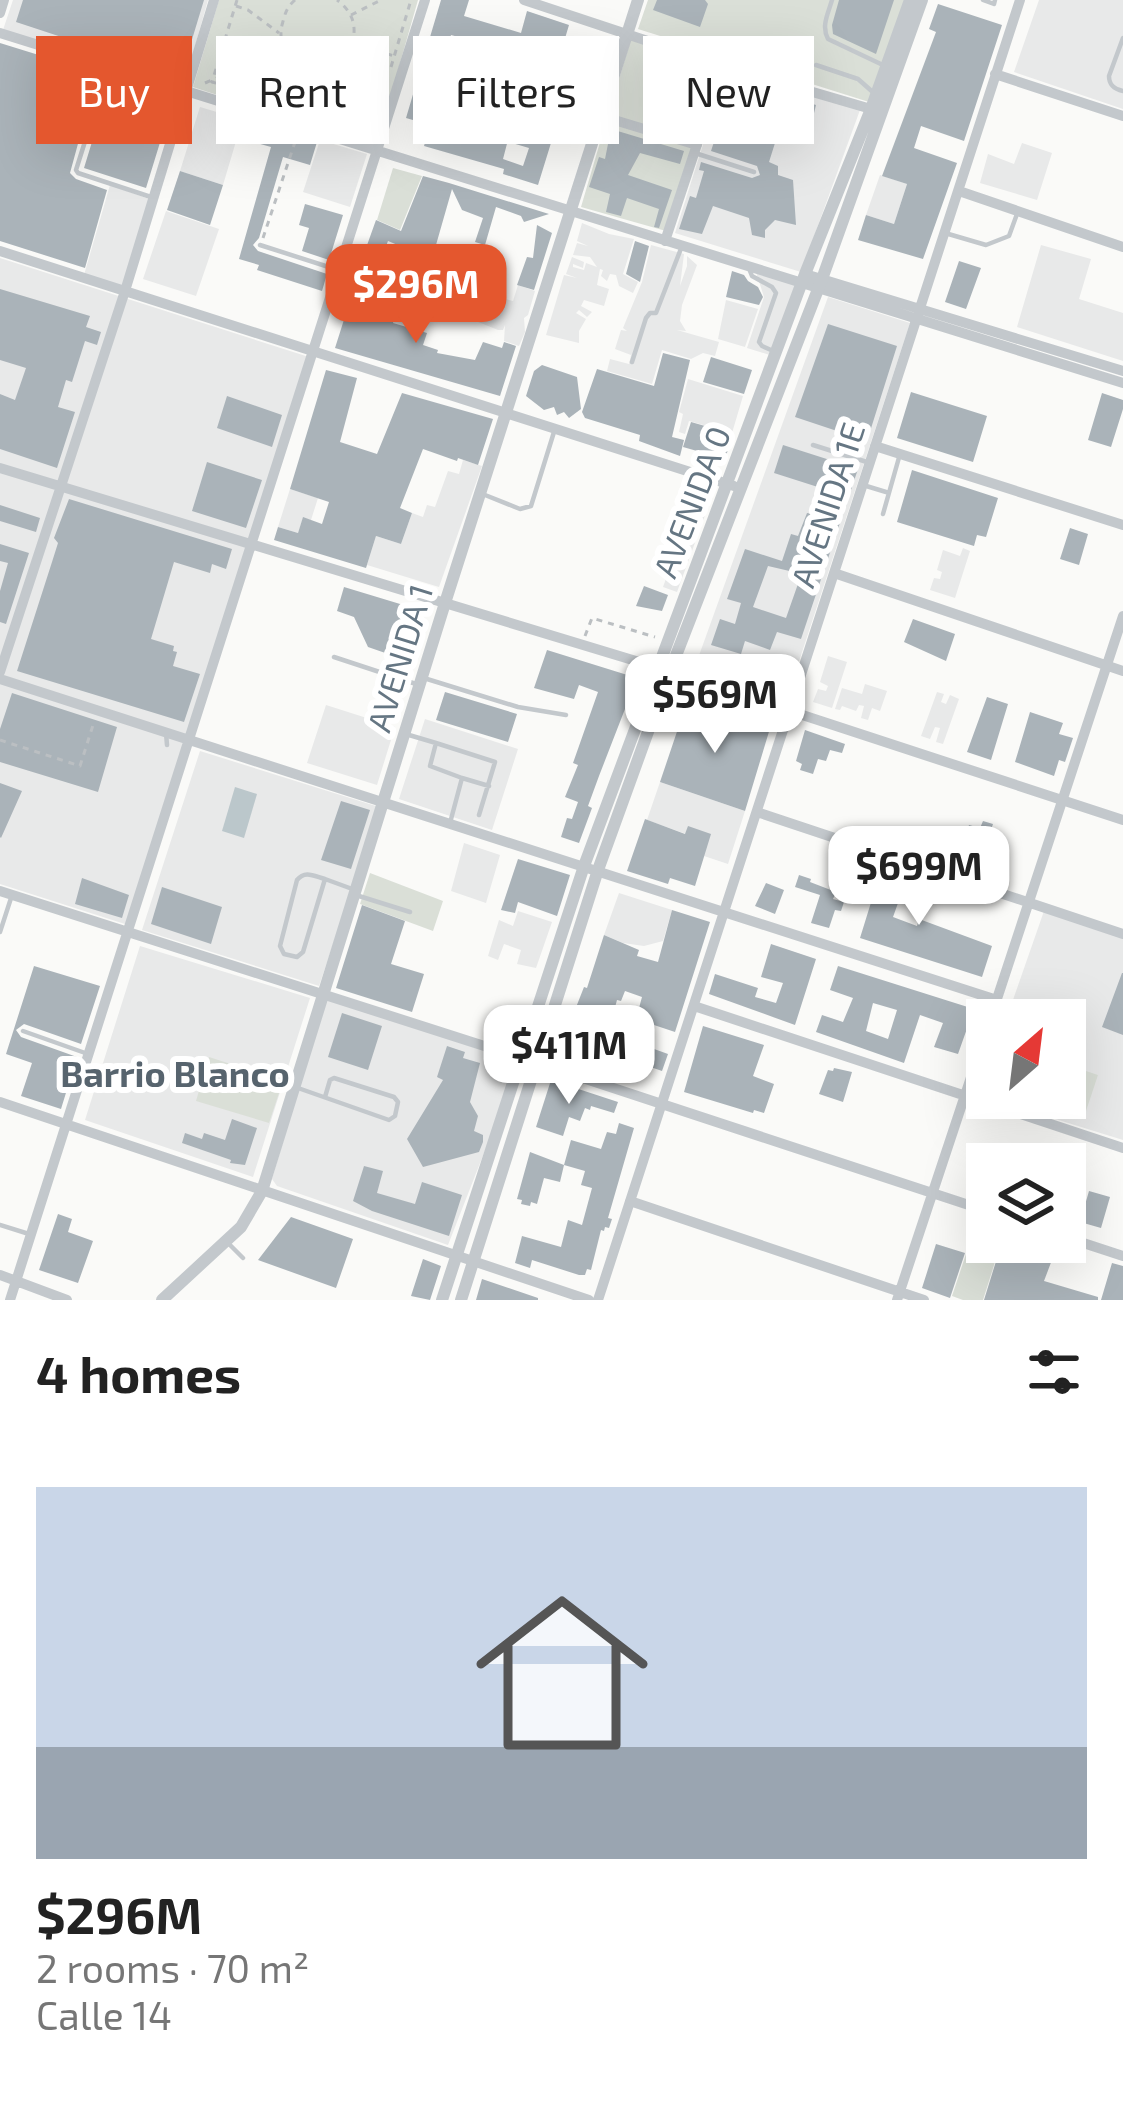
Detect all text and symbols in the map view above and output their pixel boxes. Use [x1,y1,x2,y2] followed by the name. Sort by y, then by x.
[36,36,192,144] chip: Buy
[216,36,389,144] chip: Rent
[413,36,619,144] chip: Filters
[643,36,814,144] chip: New
[332,244,500,346] pin: $296M
[353,259,479,306] text: $296M
[782,417,872,592] street label: AVENIDA 1E
[644,420,738,583] street label: AVENIDA 0
[358,579,440,736] street label: AVENIDA 1
[631,654,799,756] pin: $569M
[652,669,778,716] text: $569M
[835,826,1003,928] pin: $699M
[855,841,983,888] text: $699M
[966,999,1086,1119] north arrow
[966,999,1086,1263] map controls
[485,1005,653,1107] pin: $411M
[511,1020,627,1067] text: $411M
[60,1051,290,1094] district label: Barrio Blanco
[966,1143,1086,1263] button: layers
[1021,1339,1087,1405] icon: filters
[36,1342,241,1403] text: 4 homes
[454,1565,670,1781] icon: home
[36,1883,202,1944] text: $296M
[36,1944,309,1991] text: 2 rooms · 70 m²
[36,1991,172,2038] text: Calle 14

